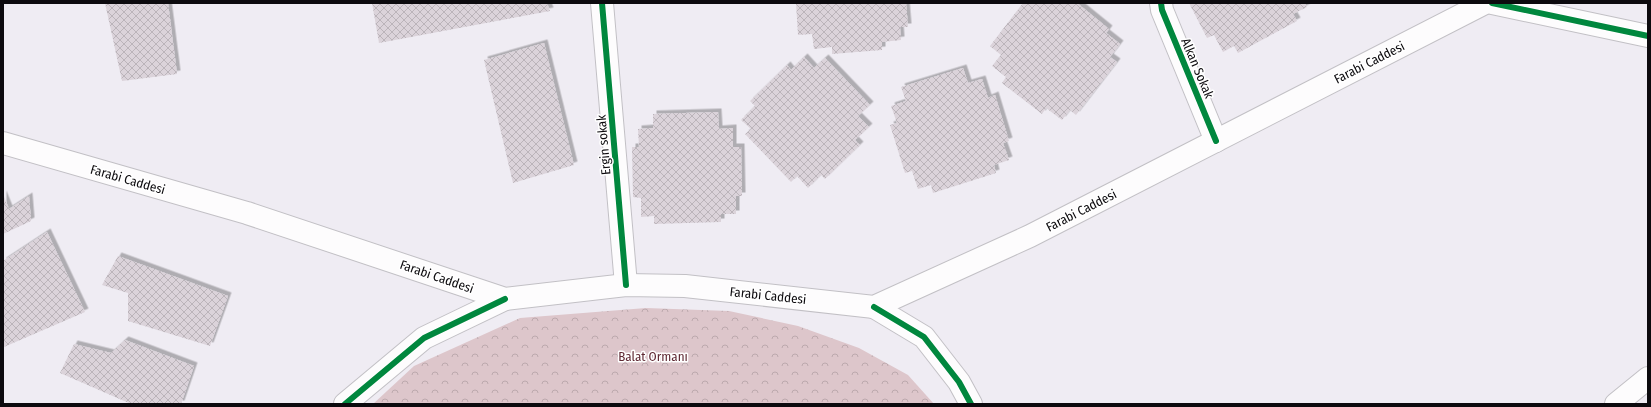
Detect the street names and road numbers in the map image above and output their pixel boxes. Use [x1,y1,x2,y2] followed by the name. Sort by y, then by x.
[1178,36,1217,101] street label: Alkan Sokak
[1331,38,1407,87] street label: Farabi Caddesi
[593,113,614,176] street label: Ergin sokak
[89,162,167,197] street label: Farabi Caddesi
[1043,186,1119,235] street label: Farabi Caddesi
[398,257,476,296] street label: Farabi Caddesi
[729,284,807,307] street label: Farabi Caddesi

